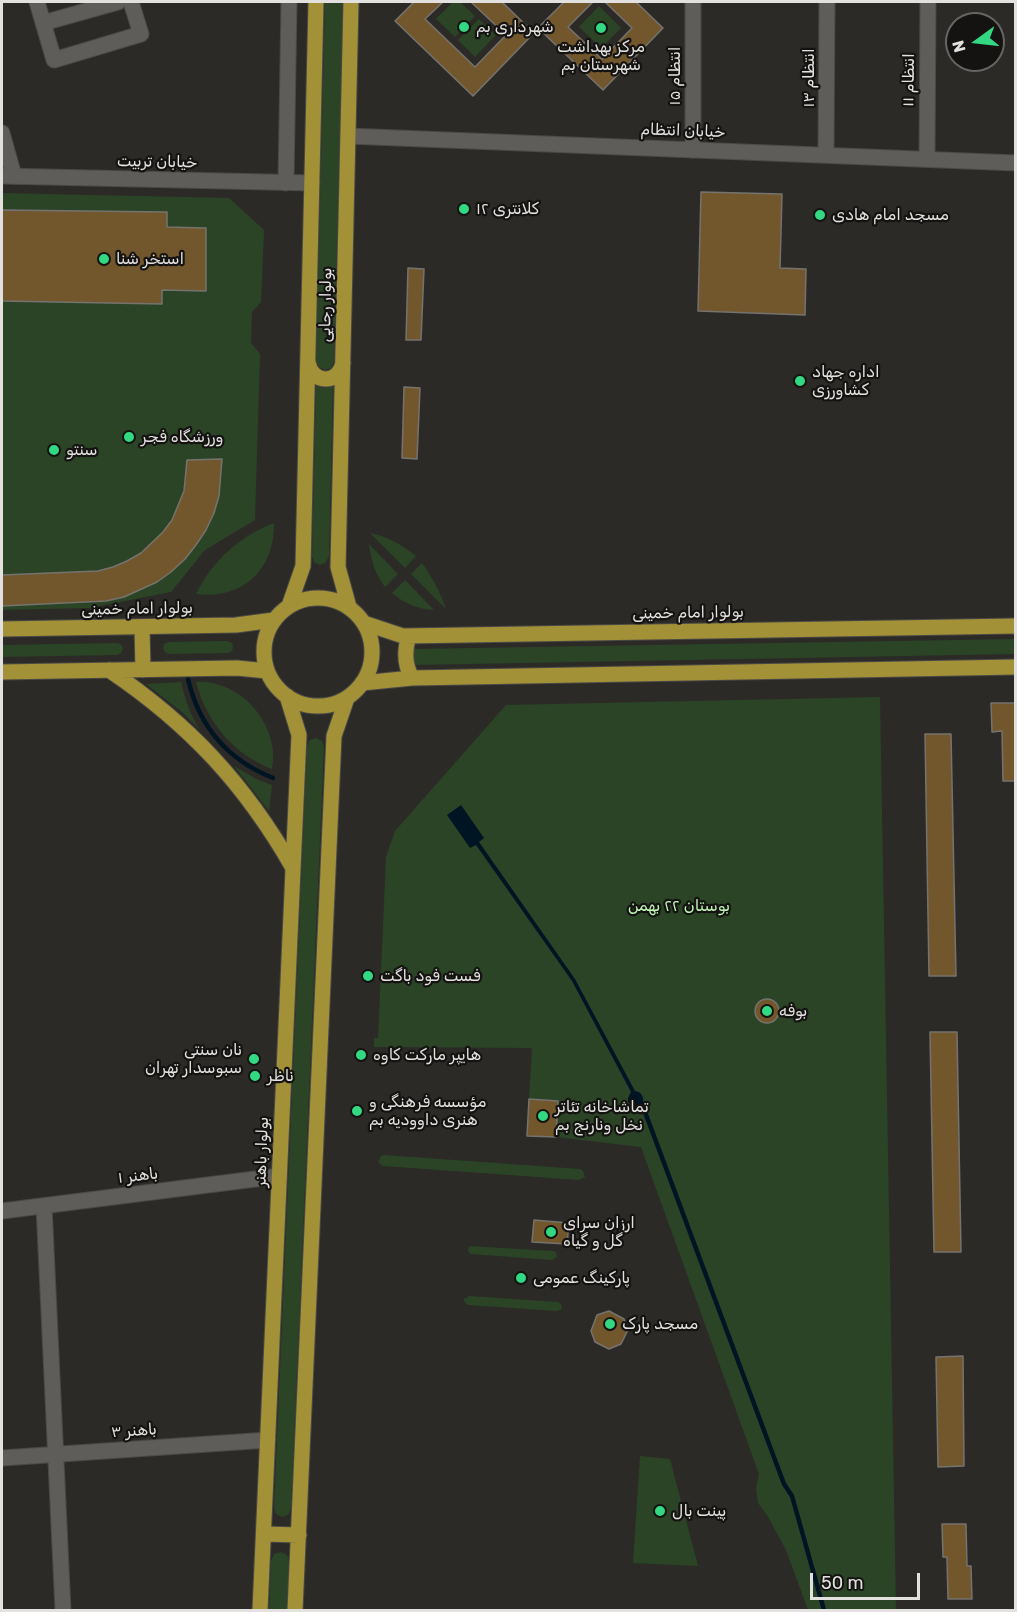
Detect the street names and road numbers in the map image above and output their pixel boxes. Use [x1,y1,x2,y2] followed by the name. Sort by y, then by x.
[665,47,685,105] street label: انتظام ۱۵
[799,48,819,108] street label: انتظام ۱۳
[899,53,919,107] street label: انتظام ۱۱
[640,120,726,142] street label: خیابان انتظام
[117,152,197,172] street label: خیابان تربیت
[316,267,336,343] street label: بولوار رجایی
[81,598,193,620] street label: بولوار امام خمینی
[632,602,744,624] street label: بولوار امام خمینی
[251,1117,273,1187] street label: بولوار باهنر
[117,1164,159,1188] street label: باهنر ۱
[111,1420,157,1442] street label: باهنر ۳

